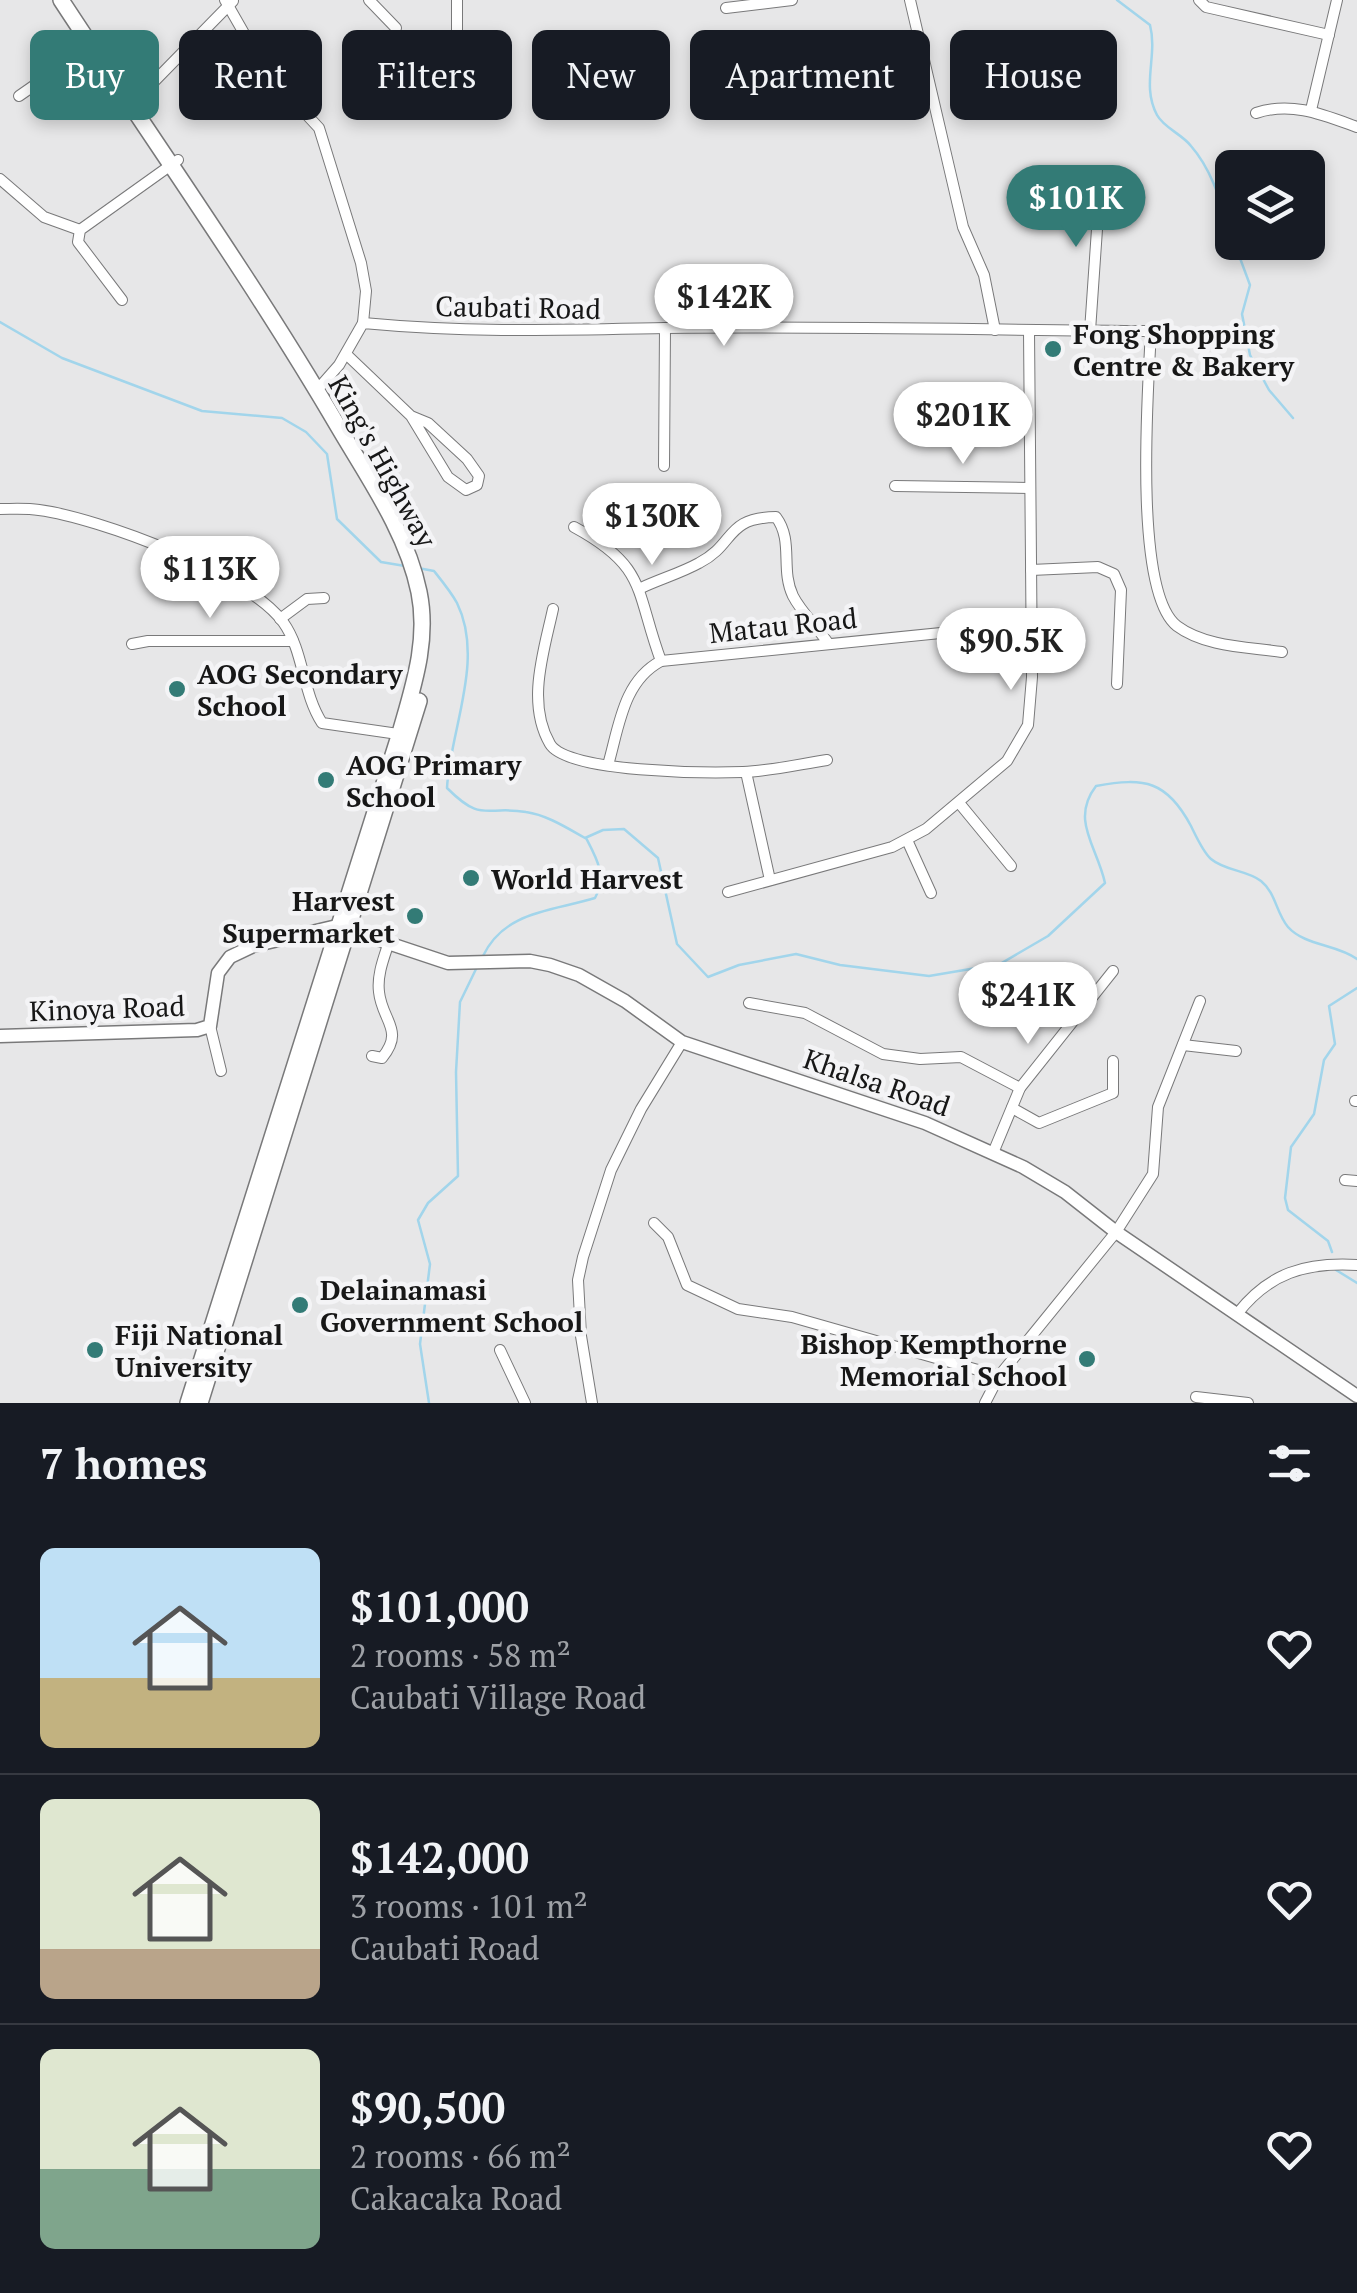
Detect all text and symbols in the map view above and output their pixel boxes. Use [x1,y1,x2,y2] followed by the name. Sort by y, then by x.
[30,30,159,120] chip: Buy
[179,30,322,120] chip: Rent
[342,30,512,120] chip: Filters
[532,30,670,120] chip: New
[690,30,930,120] chip: Apartment
[950,30,1117,120] chip: House
[1215,150,1325,260] map controls
[1215,150,1325,260] button: layers
[1006,165,1146,250] pin: $101K
[1028,176,1124,218] text: $101K
[654,264,794,349] pin: $142K
[676,275,772,317] text: $142K
[435,287,601,327] street label: Caubati Road
[1073,315,1295,384] place label: Fong Shopping Centre & Bakery
[1042,338,1064,360] marker: Fong Shopping Centre & Bakery
[321,369,446,554] street label: King's Highway
[893,382,1033,467] pin: $201K
[915,393,1011,435] text: $201K
[582,483,722,568] pin: $130K
[604,494,700,536] text: $130K
[140,536,280,621] pin: $113K
[162,547,258,589] text: $113K
[707,599,859,651] street label: Matau Road
[930,608,1092,693] pin: $90.5K
[959,619,1063,661] text: $90.5K
[197,655,404,724] place label: AOG Secondary School
[166,678,188,700] marker: AOG Secondary School
[346,746,522,815] place label: AOG Primary School
[315,769,337,791] marker: AOG Primary School
[491,860,683,897] place label: World Harvest
[460,867,482,889] marker: World Harvest
[222,882,395,951] place label: Harvest Supermarket
[404,905,426,927] marker: Harvest Supermarket
[958,962,1098,1047] pin: $241K
[980,973,1076,1015] text: $241K
[29,987,185,1029] street label: Kinoya Road
[799,1040,955,1124] street label: Khalsa Road
[320,1271,583,1340] place label: Delainamasi Government School
[289,1294,311,1316] marker: Delainamasi Government School
[115,1316,283,1385] place label: Fiji National University
[800,1325,1067,1394] place label: Bishop Kempthorne Memorial School
[84,1339,106,1361] marker: Fiji National University
[1076,1348,1098,1370] marker: Bishop Kempthorne Memorial School
[40,1435,207,1491] text: 7 homes
[1262,1436,1317,1491] icon: filters
[350,1578,529,1634] text: $101,000
[120,1588,240,1708] icon: home
[1262,1621,1317,1676] icon: heart
[350,1634,571,1676] text: 2 rooms · 58 m²
[350,1676,646,1718] text: Caubati Village Road
[350,1829,529,1885] text: $142,000
[120,1839,240,1959] icon: home
[1262,1872,1317,1927] icon: heart
[350,1885,588,1927] text: 3 rooms · 101 m²
[350,1927,539,1969] text: Caubati Road
[350,2079,505,2135] text: $90,500
[120,2089,240,2209] icon: home
[1262,2122,1317,2177] icon: heart
[350,2135,571,2177] text: 2 rooms · 66 m²
[350,2177,562,2219] text: Cakacaka Road

